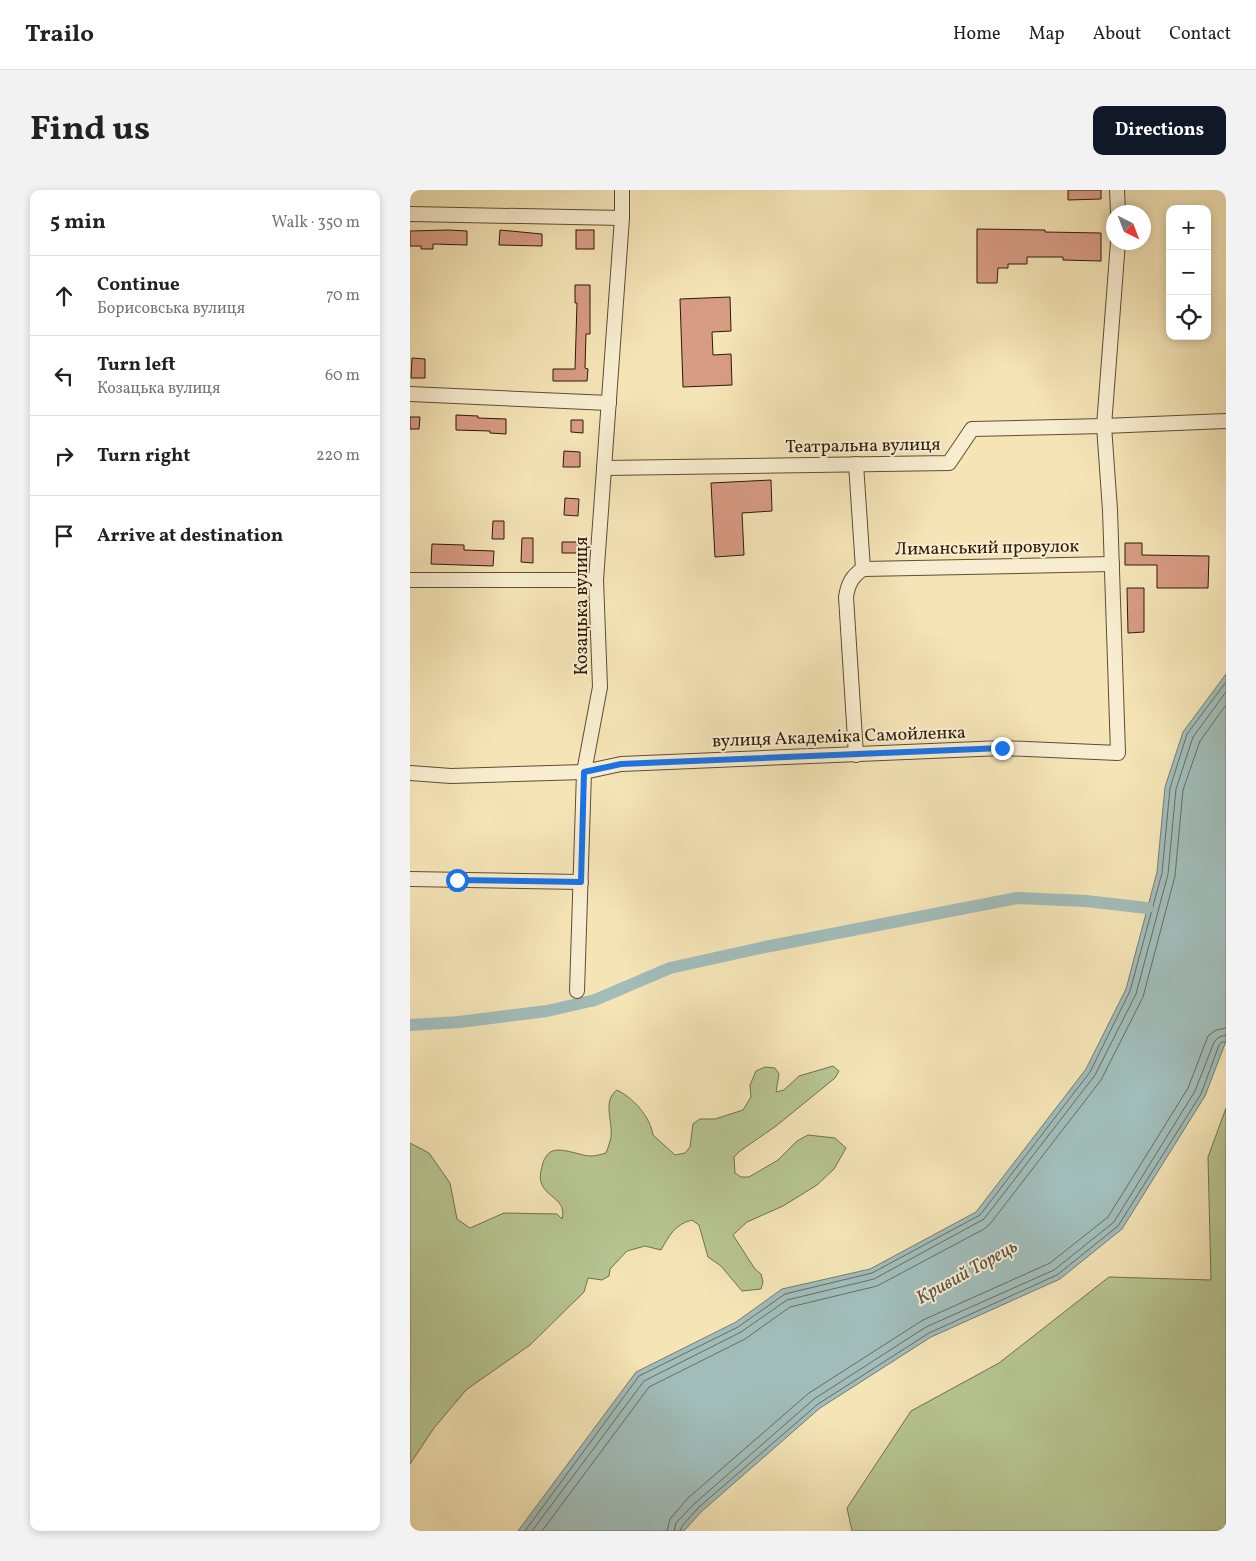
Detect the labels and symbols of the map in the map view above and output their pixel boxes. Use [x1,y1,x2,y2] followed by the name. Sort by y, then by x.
[1106,205,1151,250] north arrow
[785,433,941,460] street label: Театральна вулиця
[895,534,1080,563] street label: Лиманський провулок
[570,537,595,675] street label: Козацька вулиця
[712,721,966,754] street label: вулиця Академіка Самойленка
[991,737,1014,760] route end
[446,869,469,892] route start
[911,1234,1023,1311] water label: Кривий Торець

